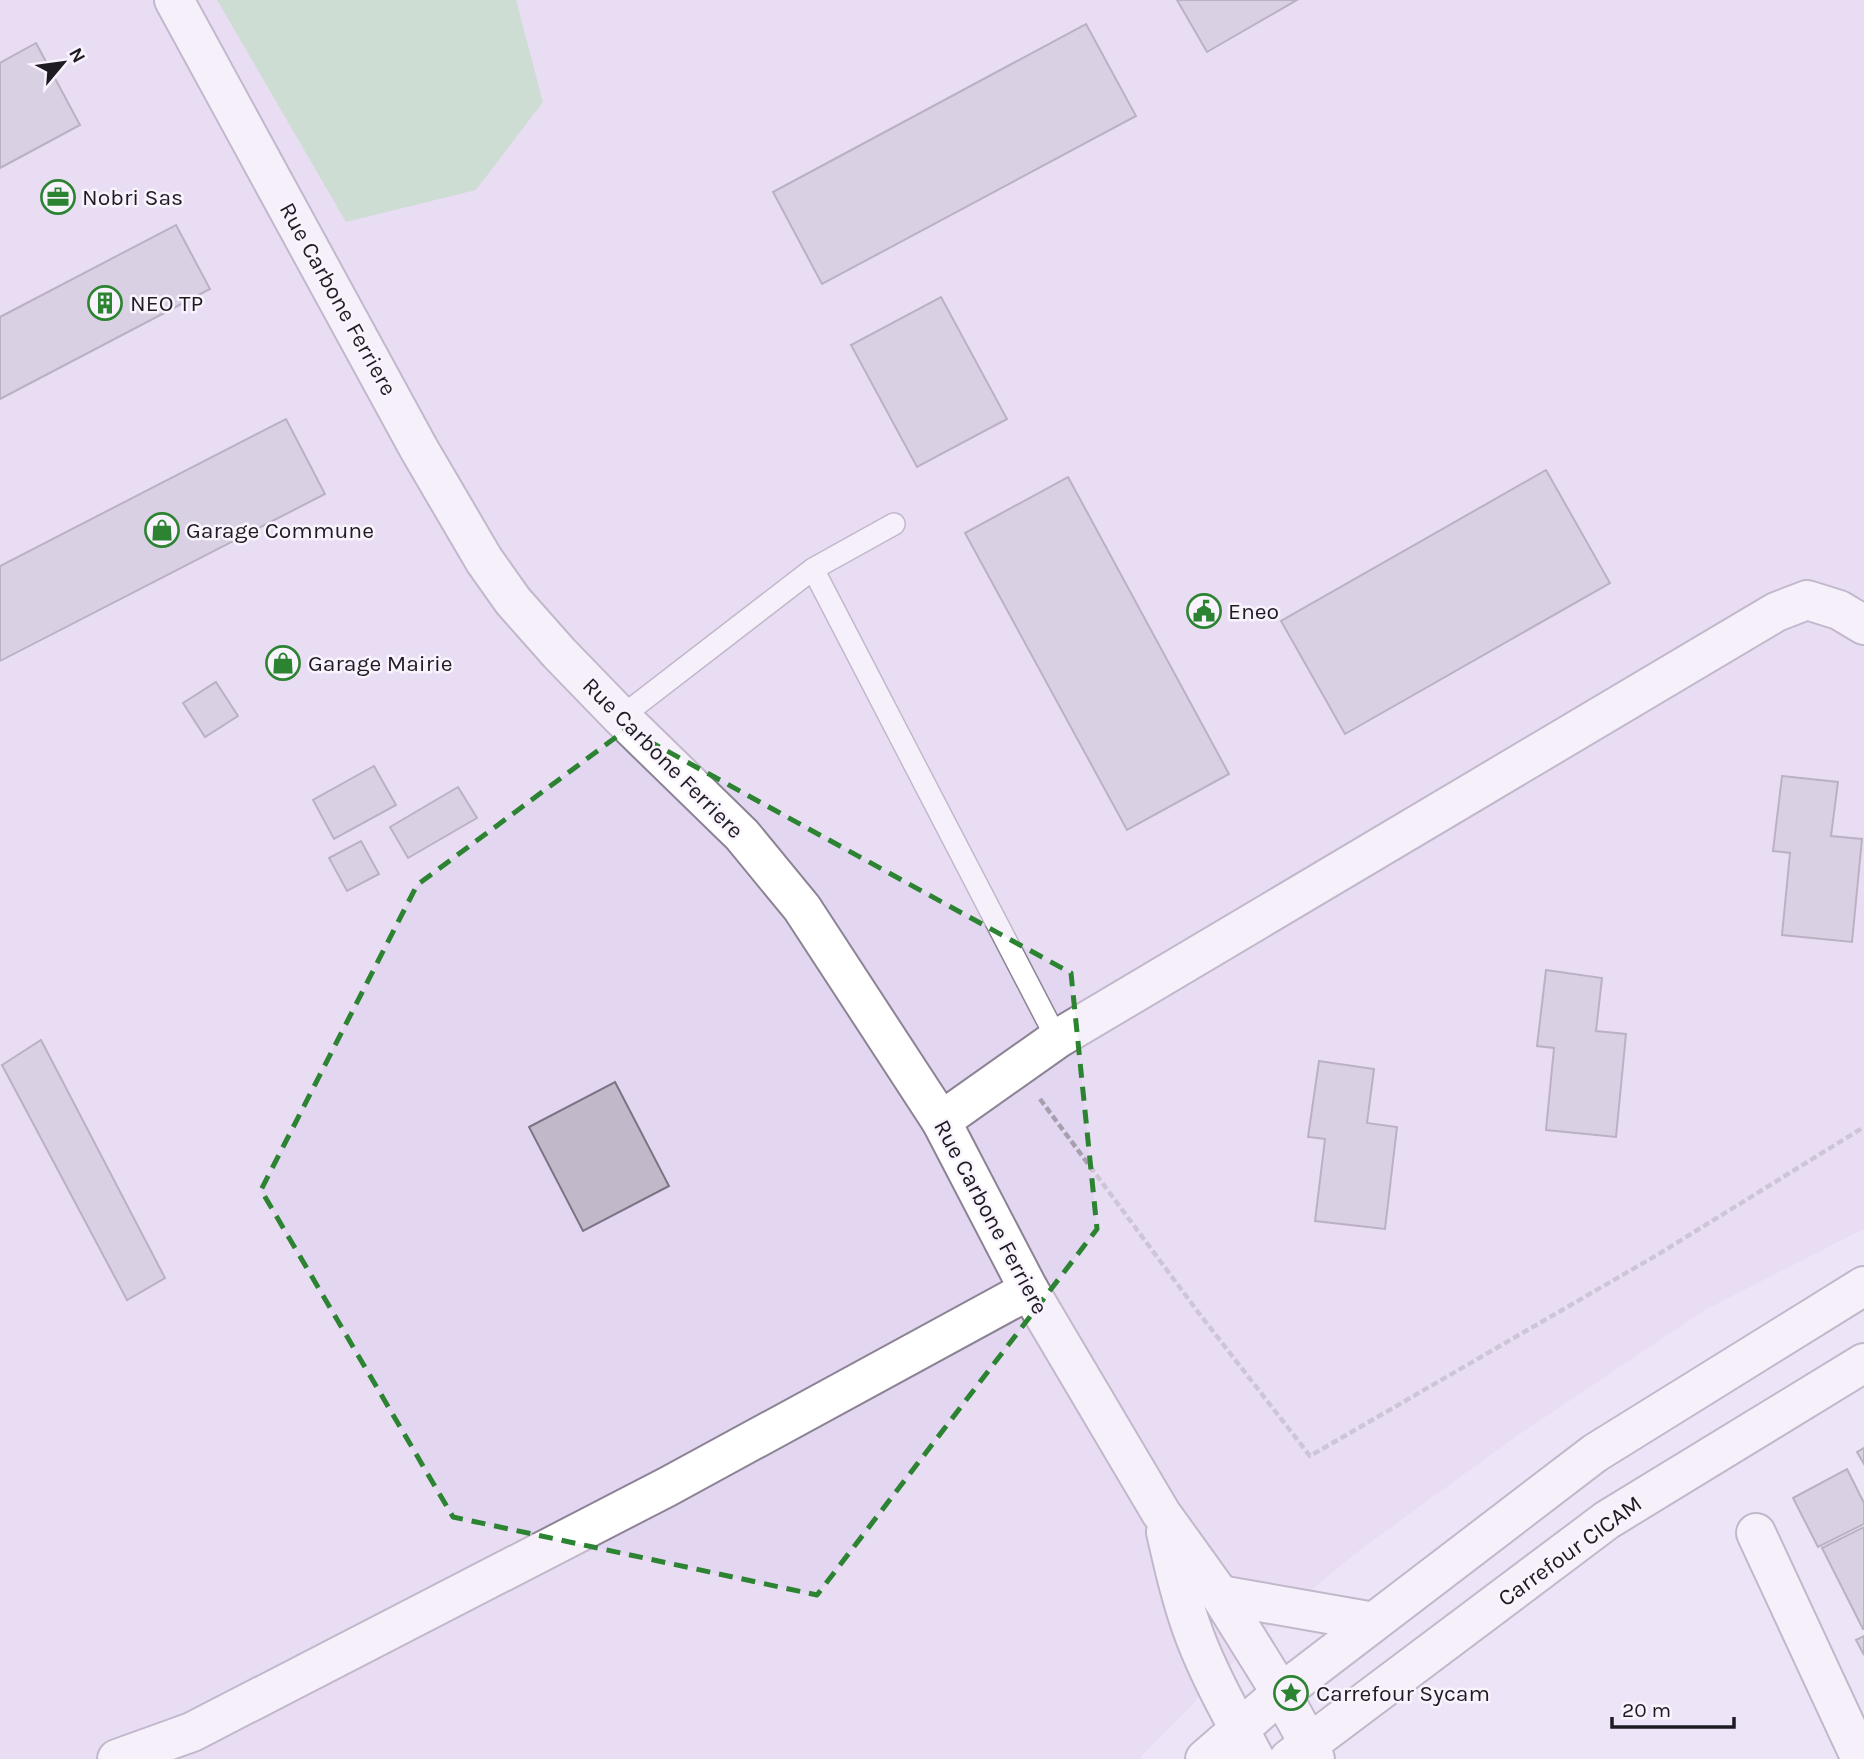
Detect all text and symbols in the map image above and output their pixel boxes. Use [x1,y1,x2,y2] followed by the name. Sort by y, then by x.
[28,28,98,98] north arrow
[64,44,90,67] text: N
[39,178,77,216] office icon: Nobri Sas
[82,184,183,211] place label: Nobri Sas
[274,198,402,400] street label: Rue Carbone Ferriere
[86,284,124,322] building icon: NEO TP
[130,290,203,317] place label: NEO TP
[143,511,181,549] shop icon: Garage Commune
[186,517,374,544] place label: Garage Commune
[1185,592,1223,630] public building icon: Eneo
[1228,598,1279,625] place label: Eneo
[264,644,302,682] shop icon: Garage Mairie
[308,650,453,677] place label: Garage Mairie
[577,672,749,844] street label: Rue Carbone Ferriere
[928,1115,1054,1319] street label: Rue Carbone Ferriere
[1493,1490,1647,1612] street label: Carrefour CICAM
[1272,1674,1310,1712] place icon: Carrefour Sycam
[1316,1680,1490,1707] place label: Carrefour Sycam
[1612,1686,1734,1730] scale bar
[1622,1698,1671,1722] text: 20 m

